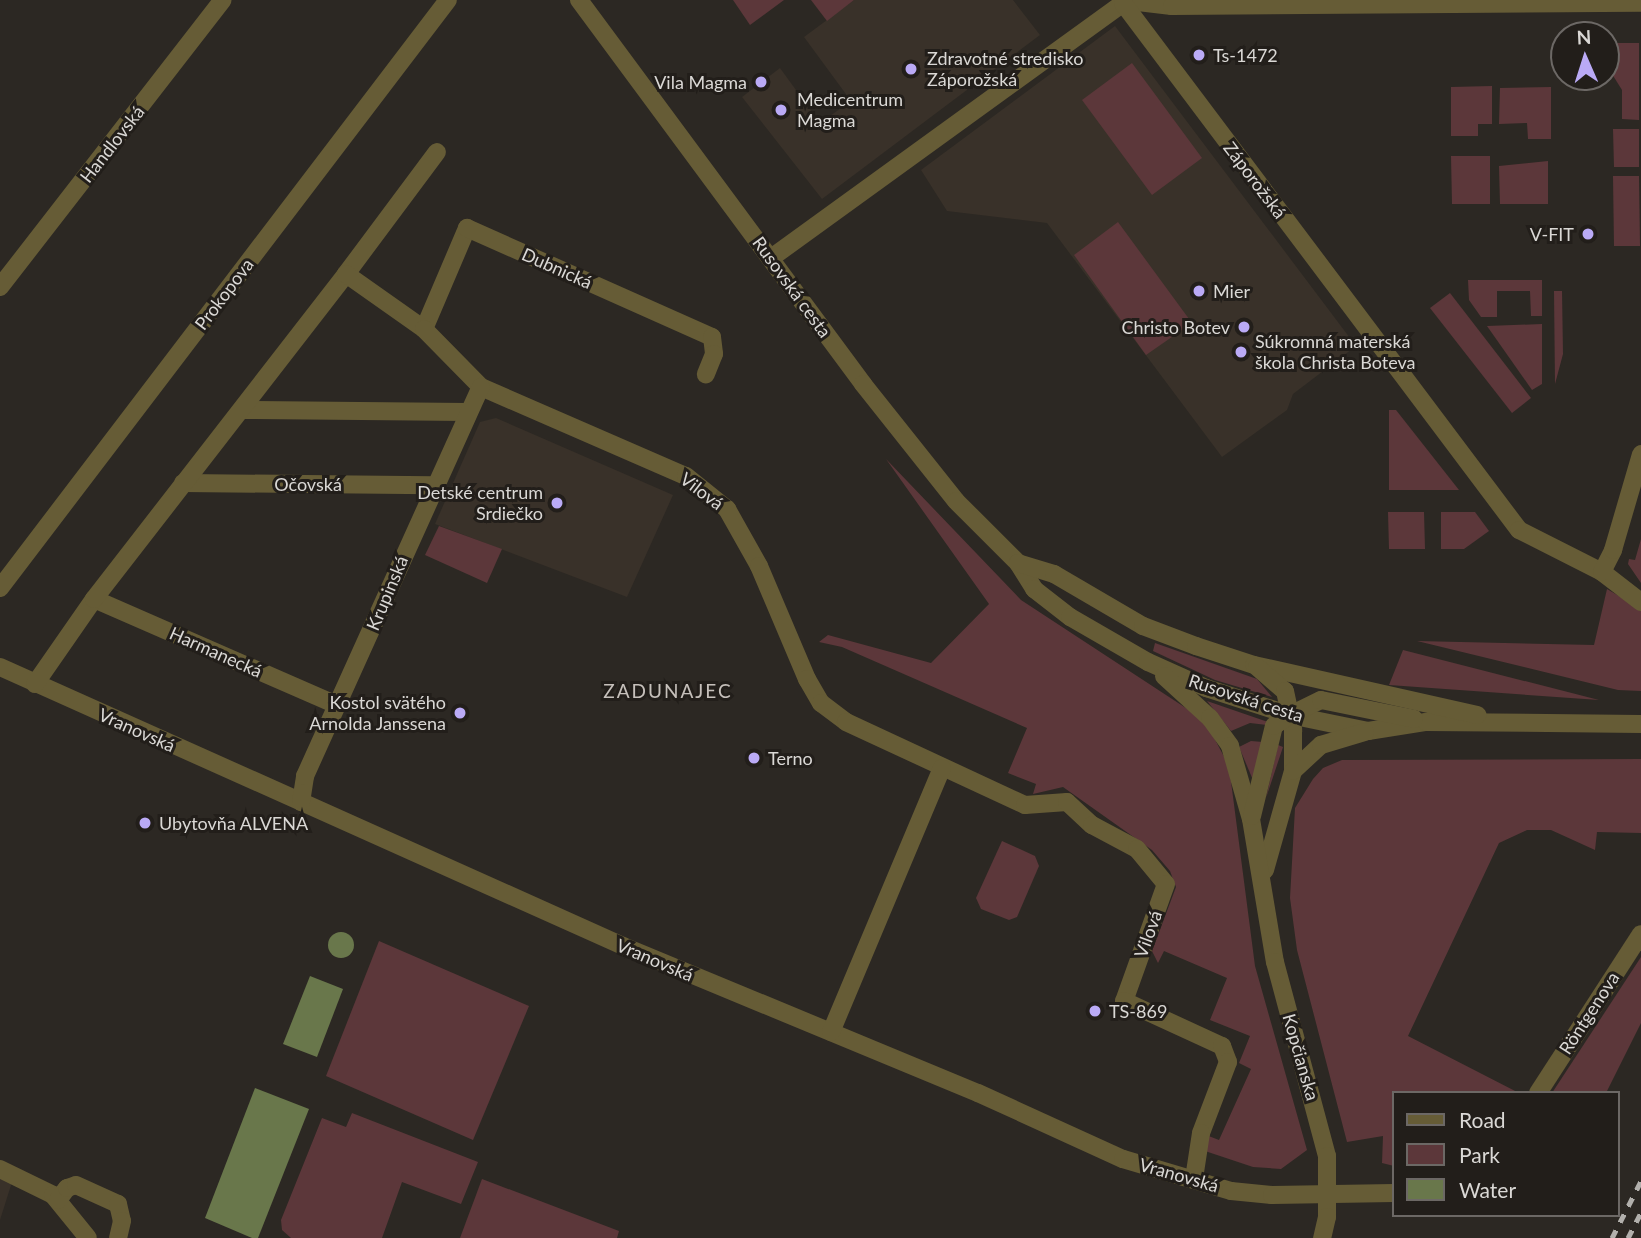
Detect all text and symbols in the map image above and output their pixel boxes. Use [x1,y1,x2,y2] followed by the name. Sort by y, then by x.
[1550,21,1620,91] north arrow
[1576,25,1592,48] text: N
[1213,44,1278,66] place label: Ts-1472
[1191,47,1207,63] marker: Ts-1472
[927,48,1083,90] place label: Zdravotné stredisko Záporožská
[901,59,921,79] marker: Zdravotné stredisko Záporožská
[654,71,747,93] place label: Vila Magma
[753,74,769,90] marker: Vila Magma
[797,89,903,132] place label: Medicentrum Magma
[771,100,791,120] marker: Medicentrum Magma
[75,101,149,187] street label: Handlovská
[1219,137,1291,223] street label: Záporožská
[1530,223,1574,245] place label: V-FIT
[1580,226,1596,242] marker: V-FIT
[748,232,836,342] street label: Rusovská cesta
[518,243,596,293] street label: Dubnická
[190,254,258,334] street label: Prokopova
[1213,280,1250,302] place label: Mier
[1191,283,1207,299] marker: Mier
[1121,316,1230,338] place label: Christo Botev
[1236,319,1252,335] marker: Christo Botev
[1255,331,1415,374] place label: Súkromná materská škola Christa Boteva
[1233,344,1249,360] marker: Súkromná materská škola Christa Boteva
[676,468,728,514] street label: Vilová
[274,473,342,495] street label: Očovská
[417,482,543,524] place label: Detské centrum Srdiečko
[549,495,565,511] marker: Detské centrum Srdiečko
[362,552,412,634] street label: Krupinská
[166,622,266,682] street label: Harmanecká
[1186,669,1306,727] street label: Rusovská cesta
[604,680,732,702] district label: ZADUNAJEC
[309,692,446,734] place label: Kostol svätého Arnolda Janssena
[95,704,179,756] street label: Vranovská
[452,705,468,721] marker: Kostol svätého Arnolda Janssena
[768,747,813,769] place label: Terno
[746,750,762,766] marker: Terno
[159,812,309,834] place label: Ubytovňa ALVENA
[137,815,153,831] marker: Ubytovňa ALVENA
[1130,907,1166,961] street label: Vilová
[613,934,697,986] street label: Vranovská
[1554,968,1624,1058] street label: Röntgenova
[1109,1000,1167,1022] place label: TS-869
[1087,1003,1103,1019] marker: TS-869
[1278,1011,1324,1103] street label: Kopčianska
[1392,1091,1620,1217] legend
[1459,1107,1506,1132] text: Road
[1459,1142,1500,1167] text: Park
[1137,1153,1221,1197] street label: Vranovská
[1459,1177,1516,1202] text: Water

